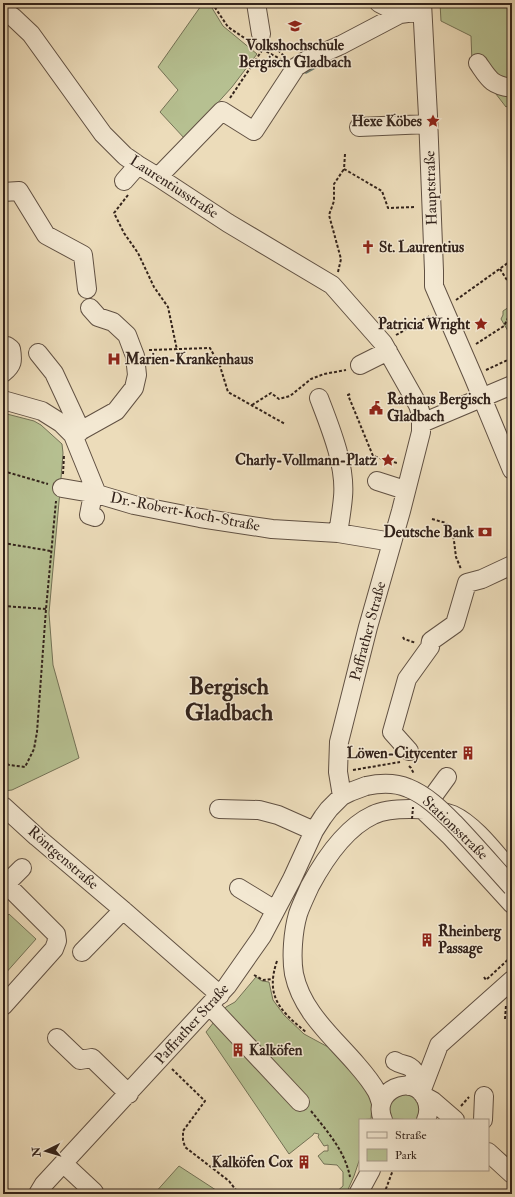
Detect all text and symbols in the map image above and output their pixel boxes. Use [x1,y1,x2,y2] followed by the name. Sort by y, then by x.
[287,18,303,34] school or university icon: Volkshochschule Bergisch Gladbach
[239,36,351,73] place label: Volkshochschule Bergisch Gladbach
[351,112,422,131] place label: Hexe Köbes
[425,113,441,129] place icon: Hexe Köbes
[420,150,443,226] street label: Hauptstraße
[126,151,222,223] street label: Laurentiusstraße
[379,238,464,257] place label: St. Laurentius
[360,239,376,255] church icon: St. Laurentius
[378,315,470,335] place label: Patricia Wright
[473,316,489,332] place icon: Patricia Wright
[124,350,253,369] place label: Marien-Krankenhaus
[106,351,122,367] hospital icon: Marien-Krankenhaus
[387,390,491,426] place label: Rathaus Bergisch Gladbach
[368,400,384,416] public building icon: Rathaus Bergisch Gladbach
[235,451,378,471] place label: Charly-Vollmann-Platz
[380,452,396,468] place icon: Charly-Vollmann-Platz
[109,488,261,536] street label: Dr.-Robert-Koch-Straße
[384,523,475,542] place label: Deutsche Bank
[477,524,493,540] bank icon: Deutsche Bank
[346,579,390,683] street label: Paffrather Straße
[185,672,273,727] district label: Bergisch Gladbach
[347,744,457,764] place label: Löwen-Citycenter
[460,745,476,761] building icon: Löwen-Citycenter
[418,792,492,864] street label: Stationsstraße
[24,822,102,894] street label: Röntgenstraße
[438,922,502,959] place label: Rheinberg Passage
[419,932,435,948] building icon: Rheinberg Passage
[151,980,233,1068] street label: Paffrather Straße
[249,1041,303,1060] place label: Kalköfen
[230,1042,246,1058] building icon: Kalköfen
[359,1119,489,1171] legend
[395,1128,426,1143] text: Straße
[26,1131,66,1171] north arrow
[30,1145,44,1158] text: N
[395,1148,417,1163] text: Park
[212,1153,293,1172] place label: Kalköfen Cox
[296,1154,312,1170] building icon: Kalköfen Cox

